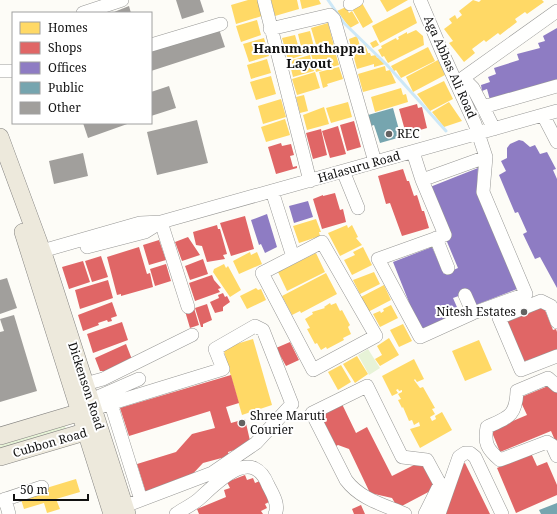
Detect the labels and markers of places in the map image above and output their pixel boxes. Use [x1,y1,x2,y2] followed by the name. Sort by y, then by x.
[397,125,420,142] place label: REC
[384,129,394,139] marker: REC
[436,303,516,320] place label: Nitesh Estates
[519,307,529,317] marker: Nitesh Estates
[250,407,325,438] place label: Shree Maruti Courier
[237,418,247,428] marker: Shree Maruti Courier

